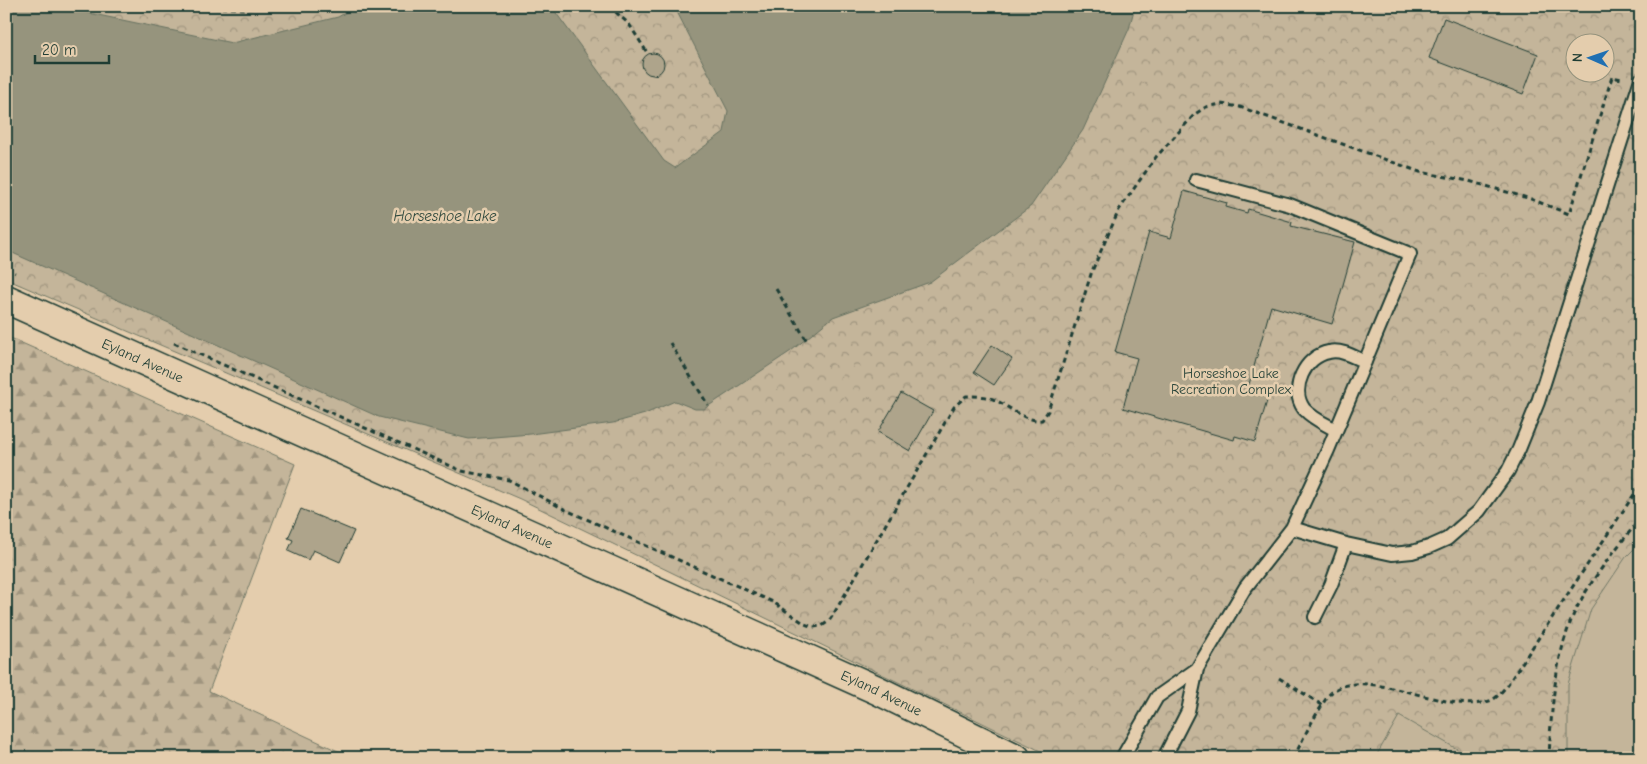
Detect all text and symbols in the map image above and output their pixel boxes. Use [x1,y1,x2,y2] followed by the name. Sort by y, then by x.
[35,32,109,64] scale bar
[1564,32,1614,82] north arrow
[42,41,76,59] text: 20 m
[1569,53,1586,62] text: N
[393,207,497,225] water label: Horseshoe Lake
[99,335,186,387] street label: Eyland Avenue
[1171,365,1291,398] park label: Horseshoe Lake Recreation Complex
[469,501,556,552] street label: Eyland Avenue
[838,667,925,720] street label: Eyland Avenue

